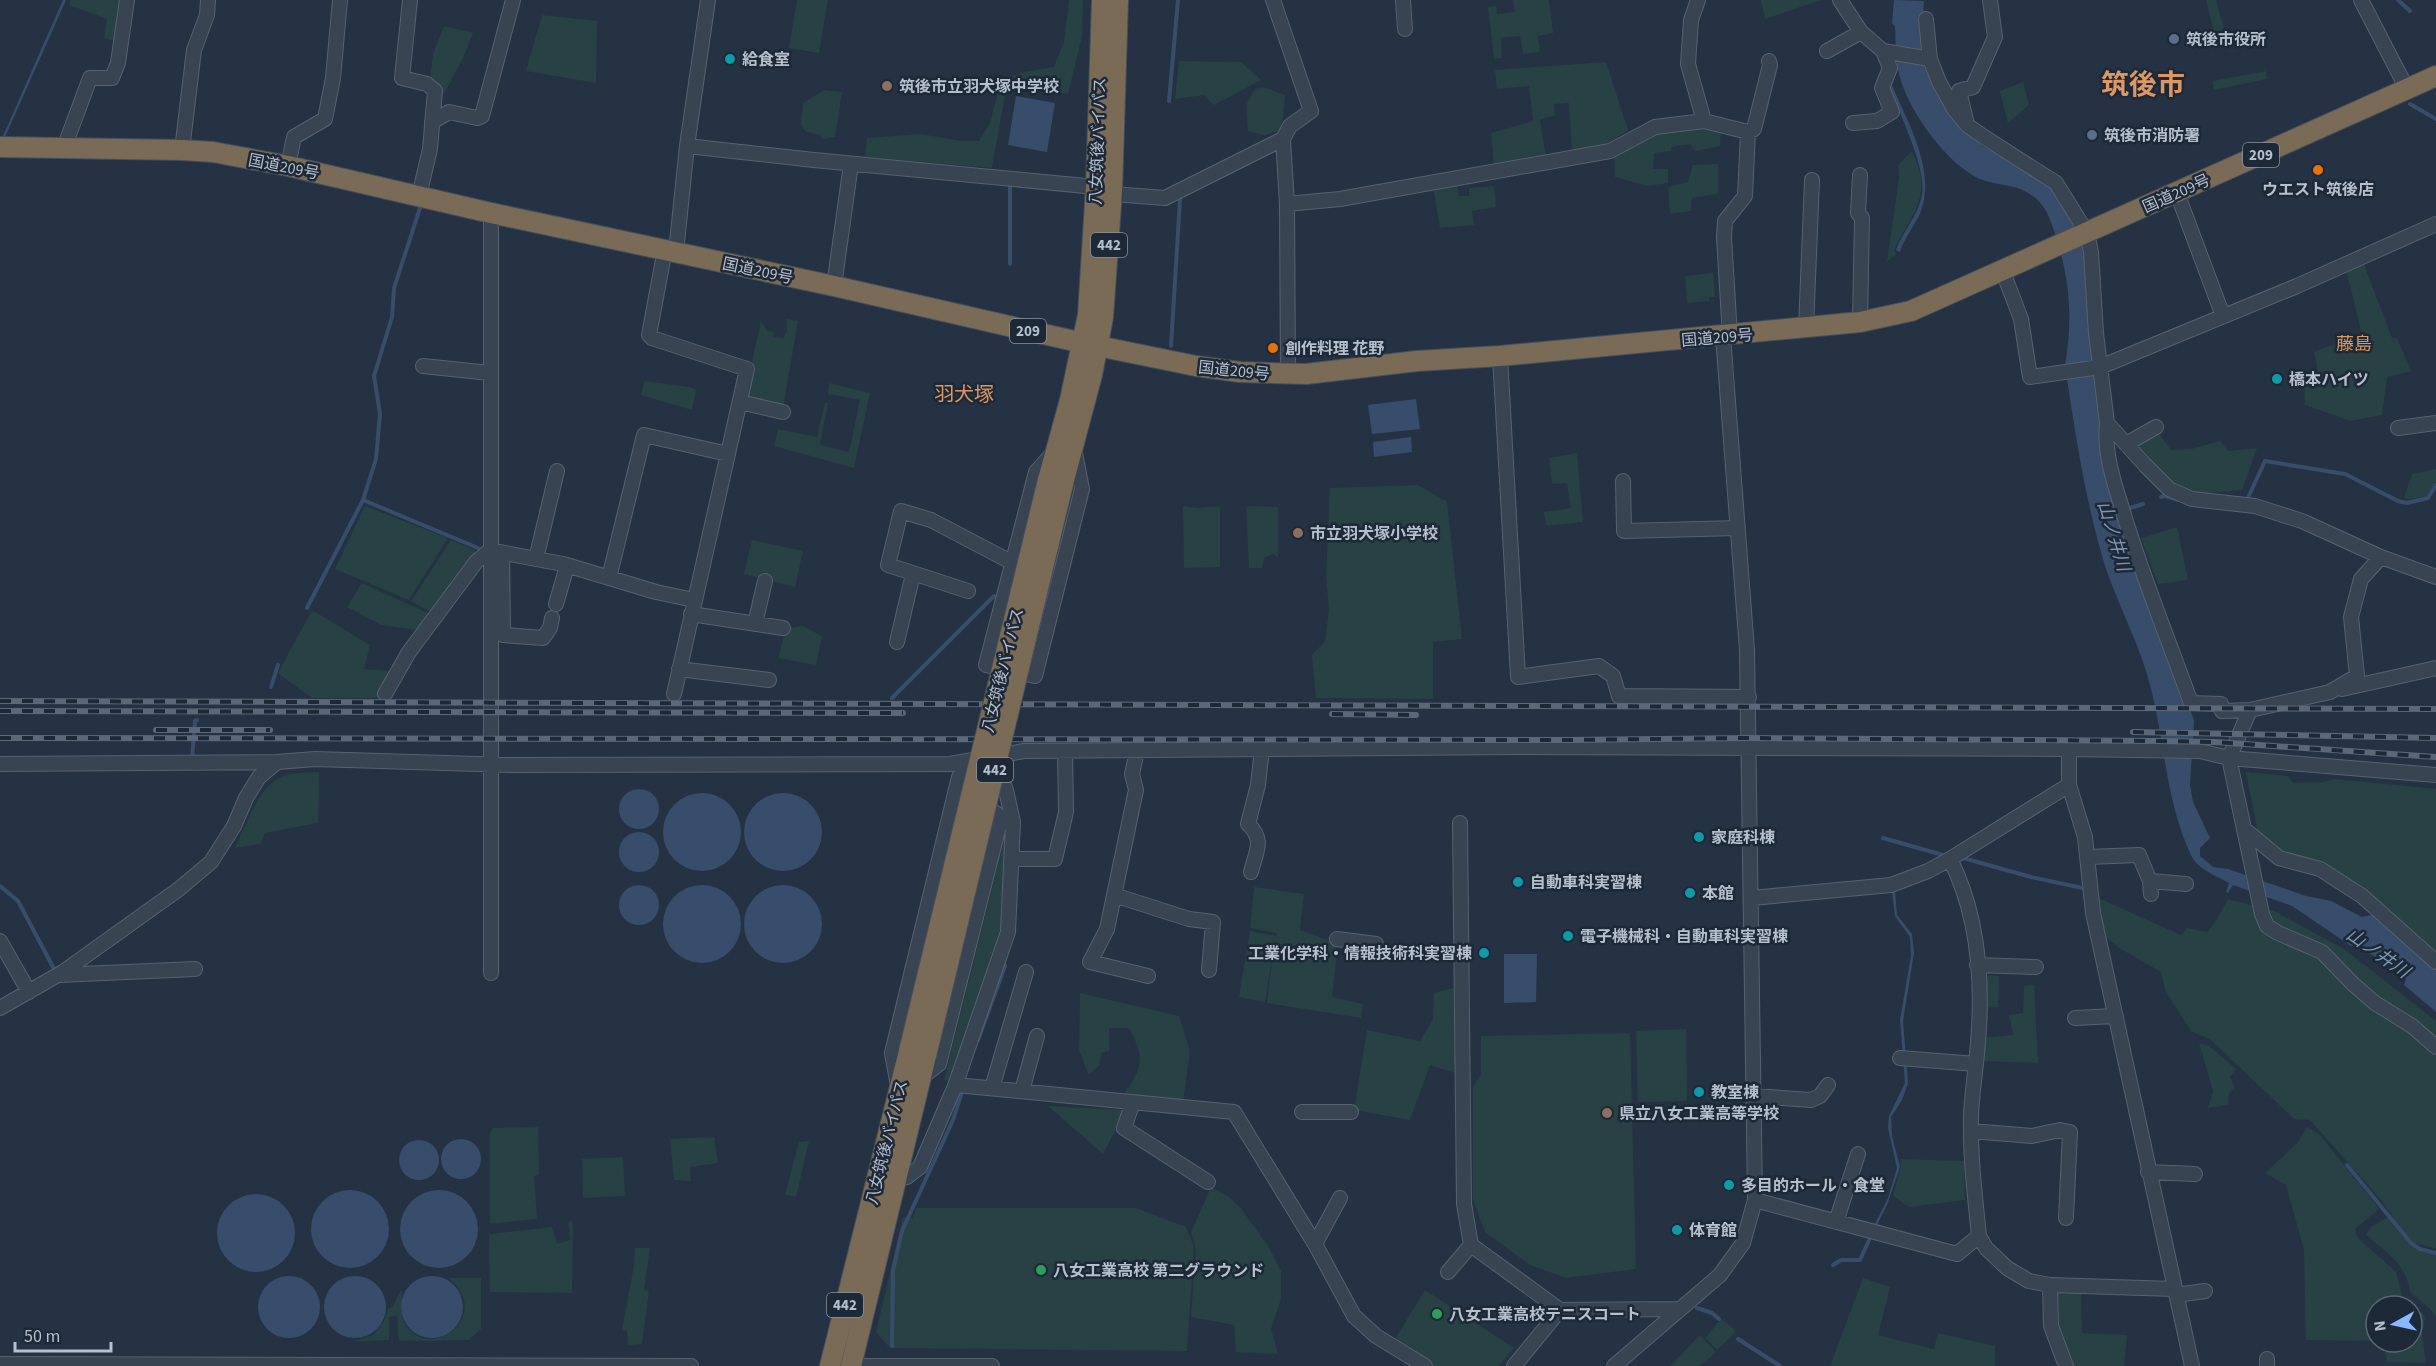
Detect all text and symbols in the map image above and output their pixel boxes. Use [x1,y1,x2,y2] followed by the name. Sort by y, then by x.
[2186,29,2266,51] place label: 筑後市役所
[2167,32,2181,46] marker: 筑後市役所
[742,49,790,71] place label: 給食室
[723,52,737,66] marker: 給食室
[2101,65,2185,105] district label: 筑後市
[899,76,1059,98] place label: 筑後市立羽犬塚中学校
[1085,77,1111,205] street label: 八女筑後バイパス
[880,79,894,93] marker: 筑後市立羽犬塚中学校
[2104,125,2200,147] place label: 筑後市消防署
[2085,128,2099,142] marker: 筑後市消防署
[2243,143,2279,167] road number: 209
[246,149,321,185] street label: 国道209号
[2311,163,2325,177] marker: ウエスト筑後店
[2139,169,2214,219] street label: 国道209号
[2262,179,2374,201] place label: ウエスト筑後店
[1091,233,1127,257] road number: 442
[720,253,795,289] street label: 国道209号
[1010,319,1046,343] road number: 209
[1680,324,1754,352] street label: 国道209号
[2336,332,2372,357] district label: 藤島
[1285,338,1384,360] place label: 創作料理 花野
[1266,341,1280,355] marker: 創作料理 花野
[1197,356,1271,386] street label: 国道209号
[2289,369,2369,391] place label: 橋本ハイツ
[2270,372,2284,386] marker: 橋本ハイツ
[934,381,994,409] district label: 羽犬塚
[2091,498,2137,576] water label: 山ノ井川
[1310,523,1438,545] place label: 市立羽犬塚小学校
[1291,526,1305,540] marker: 市立羽犬塚小学校
[977,606,1029,735] street label: 八女筑後バイパス
[977,758,1013,782] road number: 442
[1711,827,1775,849] place label: 家庭科棟
[1692,830,1706,844] marker: 家庭科棟
[1530,872,1642,894] place label: 自動車科実習棟
[1511,875,1525,889] marker: 自動車科実習棟
[1702,883,1734,905] place label: 本館
[1683,886,1697,900] marker: 本館
[2341,923,2416,985] water label: 山ノ井川
[1580,926,1788,948] place label: 電子機械科・自動車科実習棟
[1561,929,1575,943] marker: 電子機械科・自動車科実習棟
[1248,943,1472,965] place label: 工業化学科・情報技術科実習棟
[1477,946,1491,960] marker: 工業化学科・情報技術科実習棟
[861,1078,913,1207] street label: 八女筑後バイパス
[1711,1082,1759,1104] place label: 教室棟
[1692,1085,1706,1099] marker: 教室棟
[1619,1103,1779,1125] place label: 県立八女工業高等学校
[1600,1106,1614,1120] marker: 県立八女工業高等学校
[1741,1175,1885,1197] place label: 多目的ホール・食堂
[1722,1178,1736,1192] marker: 多目的ホール・食堂
[1689,1220,1737,1242] place label: 体育館
[1670,1223,1684,1237] marker: 体育館
[1053,1260,1264,1282] place label: 八女工業高校 第二グラウンド
[1034,1263,1048,1277] marker: 八女工業高校 第二グラウンド
[827,1293,863,1317] road number: 442
[2364,1294,2424,1354] north arrow
[1449,1304,1641,1326] place label: 八女工業高校テニスコート
[1430,1307,1444,1321] marker: 八女工業高校テニスコート
[15,1315,111,1353] scale bar
[2369,1319,2392,1333] text: N
[24,1324,60,1349] text: 50 m

